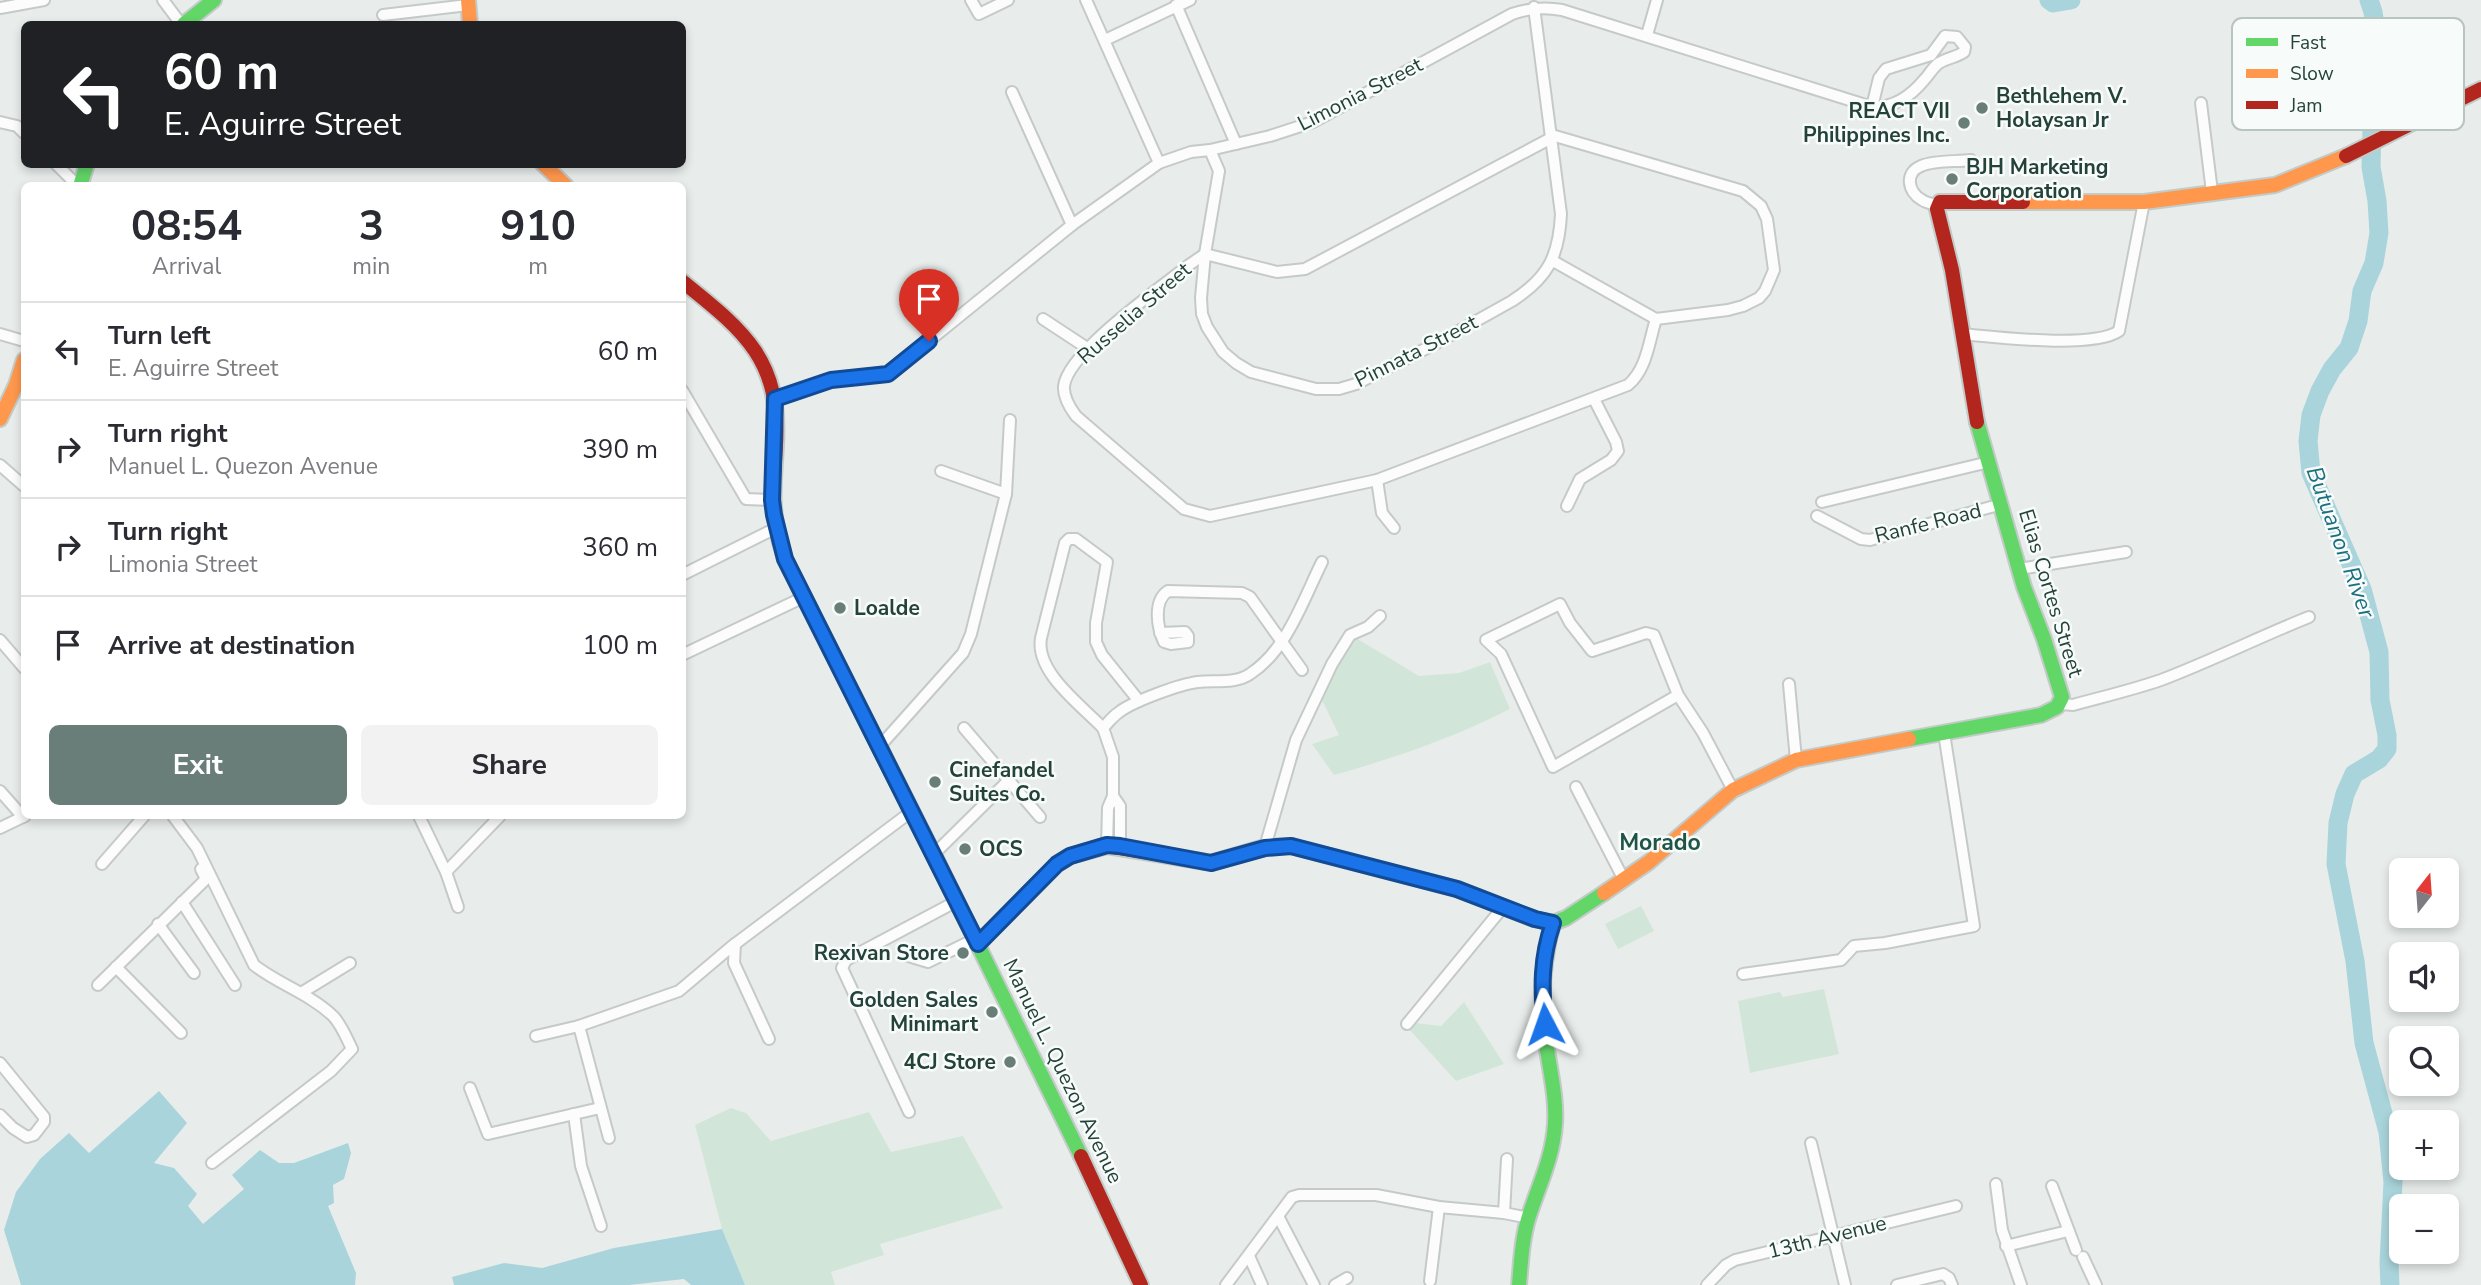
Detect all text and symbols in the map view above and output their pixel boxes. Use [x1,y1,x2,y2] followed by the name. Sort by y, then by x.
[2232,18,2464,130] legend
[2290,30,2326,56] text: Fast
[164,39,279,106] text: 60 m
[49,49,140,140] icon: left
[1293,50,1428,137] street label: Limonia Street
[2290,61,2334,87] text: Slow
[1996,82,2127,134] place label: Bethlehem V. Holaysan Jr
[2289,93,2323,119] text: Jam
[1803,97,1950,149] place label: REACT VII Philippines Inc.
[1974,100,1990,116] marker: Bethlehem V. Holaysan Jr
[164,103,401,146] text: E. Aguirre Street
[1956,115,1972,131] marker: REACT VII Philippines Inc.
[1966,153,2108,205] place label: BJH Marketing Corporation
[1944,171,1960,187] marker: BJH Marketing Corporation
[131,198,242,255] text: 08:54
[359,198,384,255] text: 3
[500,198,576,255] text: 910
[152,251,221,282] text: Arrival
[352,251,390,282] text: min
[528,251,548,282] text: m
[1071,255,1197,370] street label: Russelia Street
[899,269,959,341] pin
[910,280,948,318] icon: arrive
[1350,308,1483,394] street label: Pinnata Street
[108,318,211,353] text: Turn left
[49,332,87,370] icon: left
[598,334,658,369] text: 60 m
[108,353,278,384] text: E. Aguirre Street
[108,416,227,451] text: Turn right
[49,430,87,468] icon: right
[582,432,658,467] text: 390 m
[108,451,378,482] text: Manuel L. Quezon Avenue
[2299,462,2383,623] water label: Butuanon River
[1872,496,1984,550] street label: Ranfe Road
[2012,506,2090,681] street label: Elias Cortes Street
[108,514,227,549] text: Turn right
[49,528,87,566] icon: right
[582,530,658,565] text: 360 m
[108,549,258,580] text: Limonia Street
[854,594,920,622] place label: Loalde
[832,600,848,616] marker: Loalde
[49,626,87,664] icon: arrive
[108,628,355,663] text: Arrive at destination
[582,628,658,663] text: 100 m
[49,725,347,805] button: Exit
[361,725,658,805] button: Share
[949,756,1055,808] place label: Cinefandel Suites Co.
[927,774,943,790] marker: Cinefandel Suites Co.
[1619,827,1701,858] district label: Morado
[979,835,1023,863] place label: OCS
[957,841,973,857] marker: OCS
[2389,858,2459,928] north arrow
[2389,858,2459,1264] map controls
[814,939,949,967] place label: Rexivan Store
[2389,942,2459,1012] button: sound
[955,945,971,961] marker: Rexivan Store
[996,954,1130,1188] street label: Manuel L. Quezon Avenue
[849,986,979,1038] place label: Golden Sales Minimart
[1508,987,1582,1061] position arrow
[984,1004,1000,1020] marker: Golden Sales Minimart
[2389,1026,2459,1096] button: search
[903,1048,996,1076] place label: 4CJ Store
[1002,1054,1018,1070] marker: 4CJ Store
[2389,1110,2459,1180] button: +
[2389,1194,2459,1264] button: −
[1765,1209,1889,1265] street label: 13th Avenue

